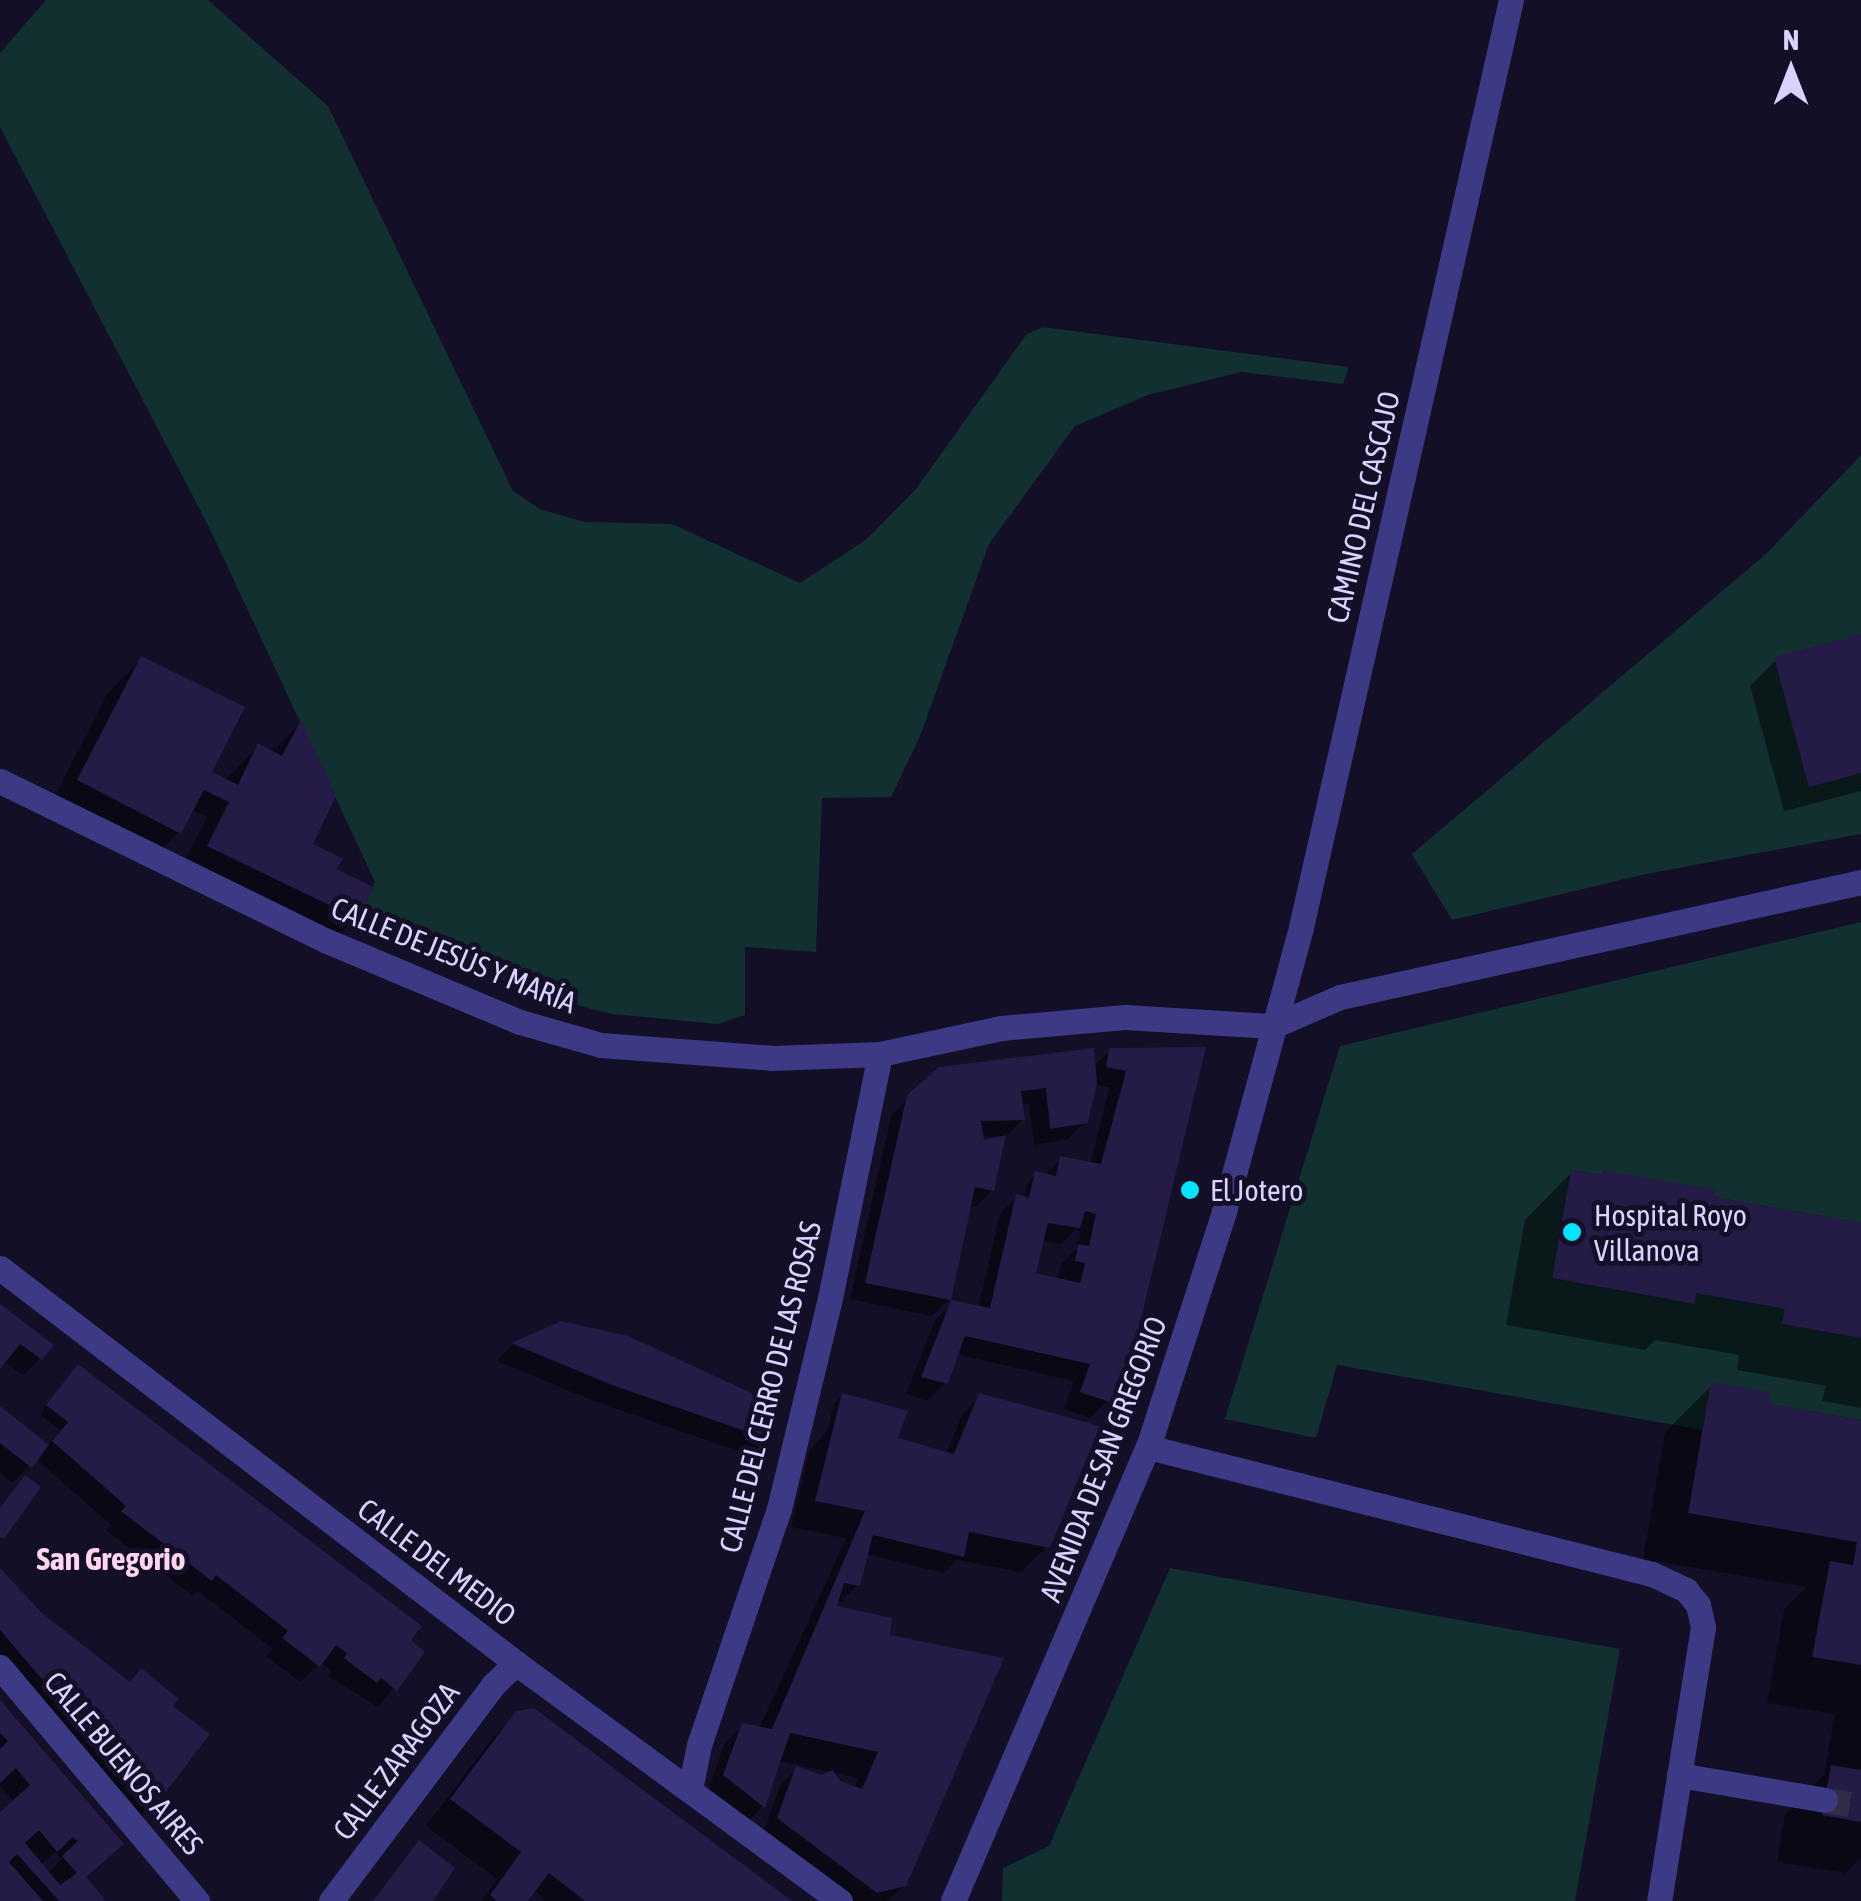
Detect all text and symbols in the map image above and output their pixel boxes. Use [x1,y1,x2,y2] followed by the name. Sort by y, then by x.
[1741,20,1841,120] north arrow
[1783,24,1799,56] text: N
[1319,388,1407,626] street label: CAMINO DEL CASCAJO
[326,889,582,1021] street label: CALLE DE JESÚS Y MARÍA
[1210,1172,1303,1208] place label: El Jotero
[1179,1179,1201,1201] marker: El Jotero
[1594,1197,1747,1268] place label: Hospital Royo Villanova
[711,1218,829,1556] street label: CALLE DEL CERRO DE LAS ROSAS
[1559,1219,1585,1245] marker: Hospital Royo Villanova
[1032,1311,1174,1607] street label: AVENIDA DE SAN GREGORIO
[351,1491,523,1633] street label: CALLE DEL MEDIO
[36,1540,186,1578] district label: San Gregorio
[37,1664,211,1862] street label: CALLE BUENOS AIRES
[325,1675,467,1847] street label: CALLE ZARAGOZA

